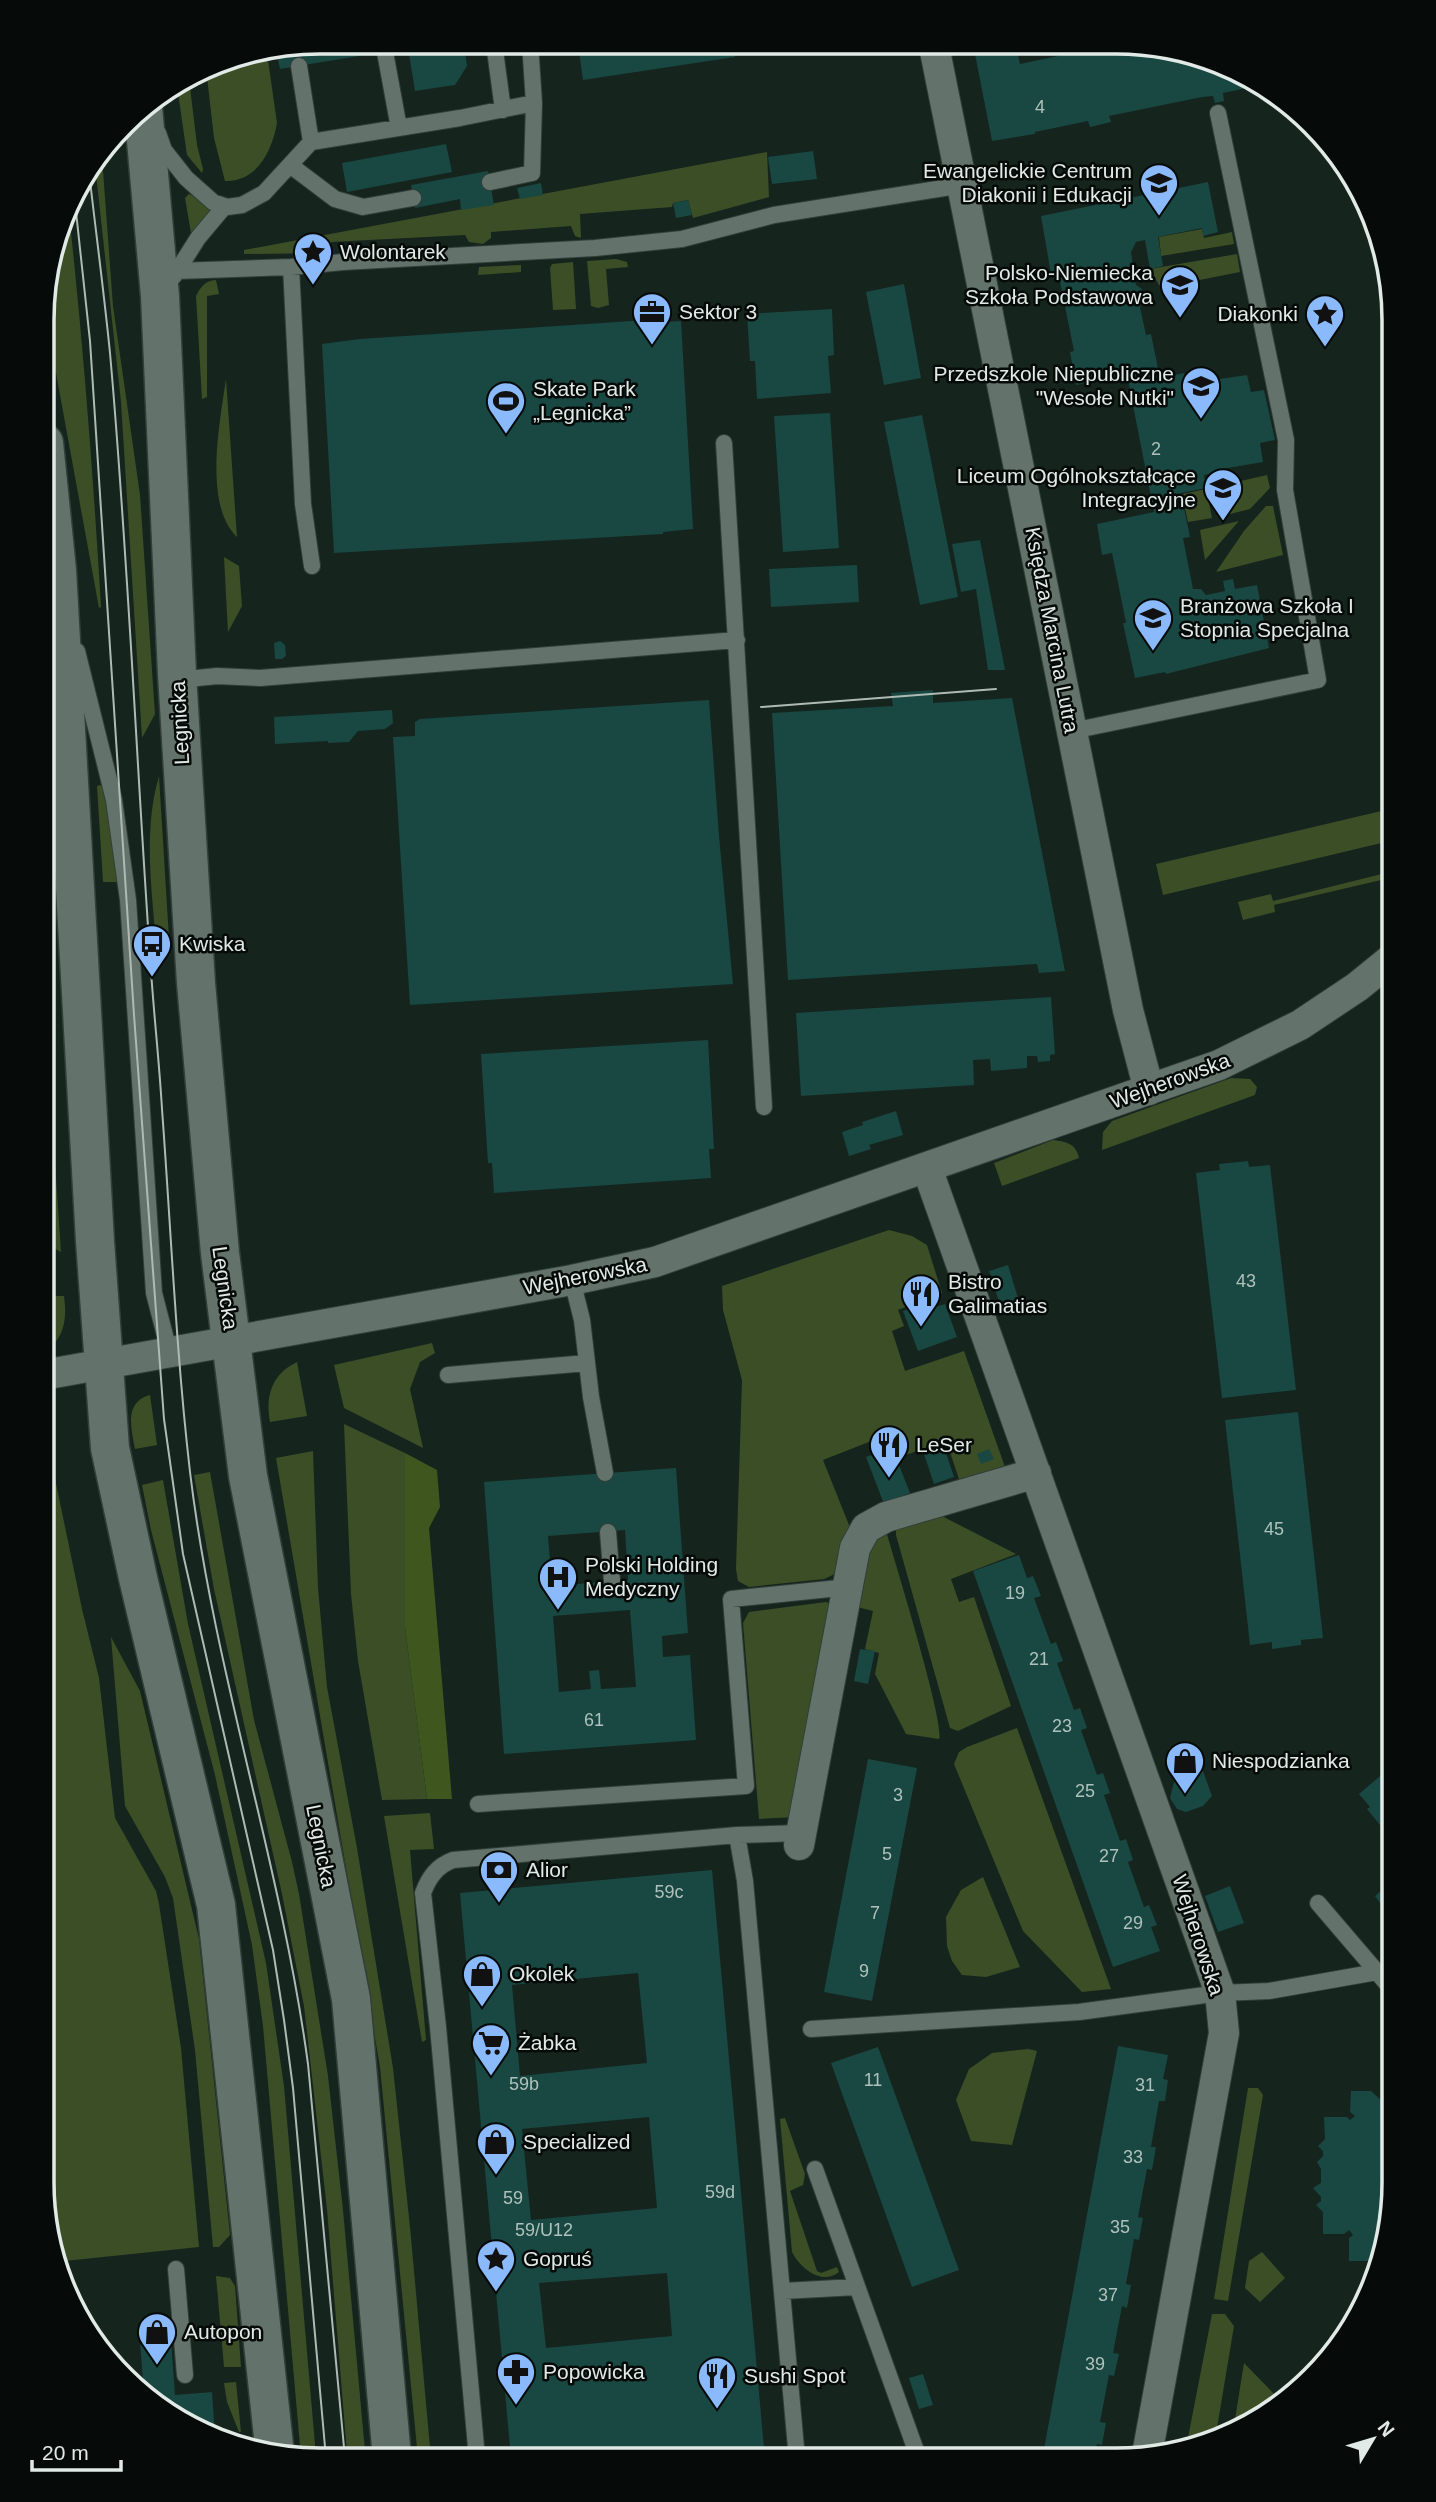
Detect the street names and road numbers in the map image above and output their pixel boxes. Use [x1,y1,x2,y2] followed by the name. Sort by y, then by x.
[1021,525,1084,735] street label: Księdza Marcina Lutra
[166,680,193,766] street label: Legnicka
[1107,1048,1233,1113] street label: Wejherowska
[208,1245,243,1331] street label: Legnicka
[521,1252,649,1299] street label: Wejherowska
[302,1802,341,1890] street label: Legnicka
[1168,1872,1229,1998] street label: Wejherowska

